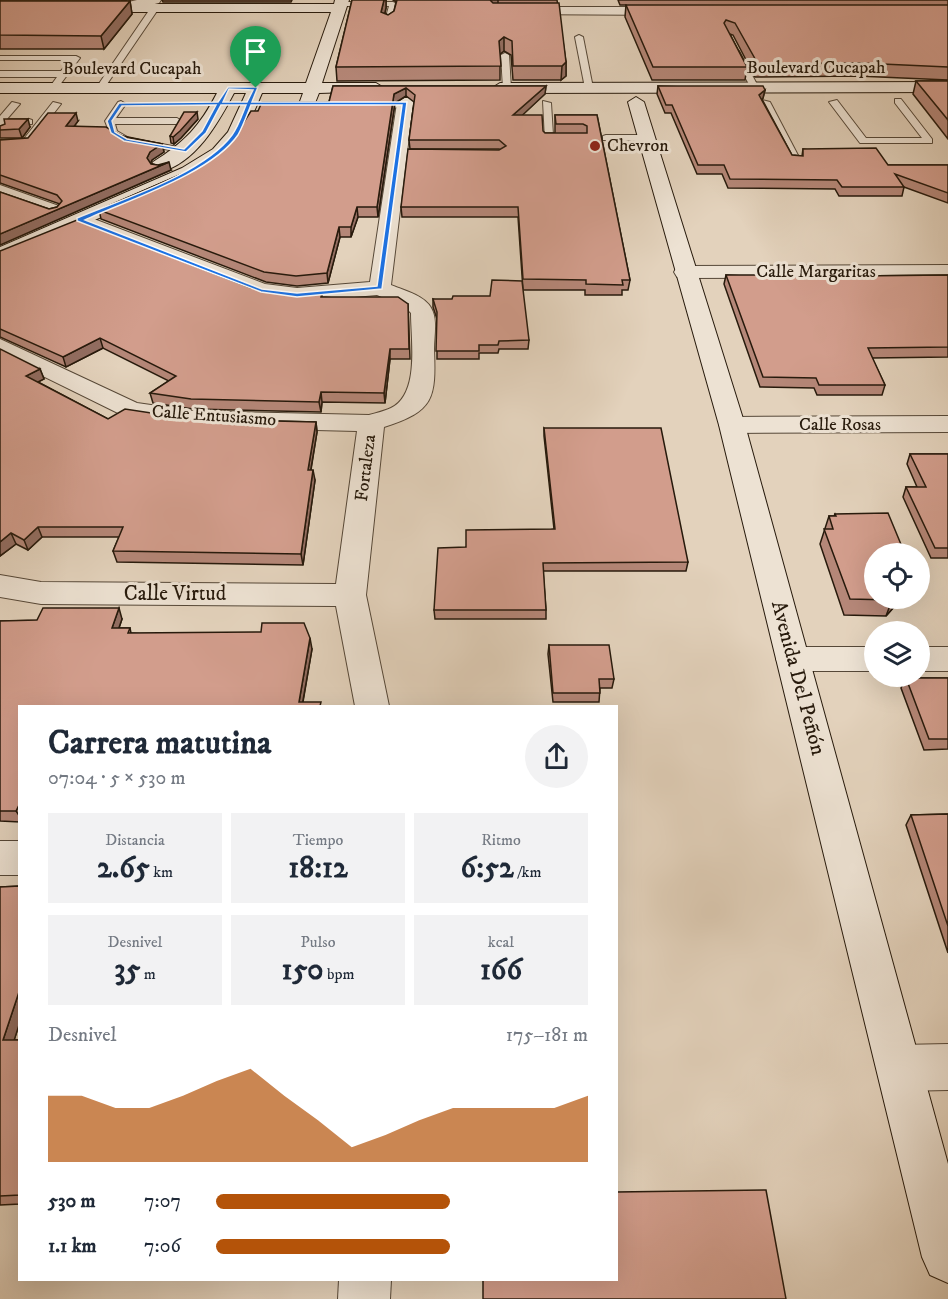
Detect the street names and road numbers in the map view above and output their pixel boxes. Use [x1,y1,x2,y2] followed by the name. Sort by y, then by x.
[747,57,886,79] street label: Boulevard Cucapah
[63,58,202,80] street label: Boulevard Cucapah
[756,261,876,283] street label: Calle Margaritas
[151,401,277,431] street label: Calle Entusiasmo
[799,414,881,436] street label: Calle Rosas
[351,433,381,503] street label: Fortaleza
[124,581,227,607] street label: Calle Virtud
[765,598,831,758] street label: Avenida Del Peñón

